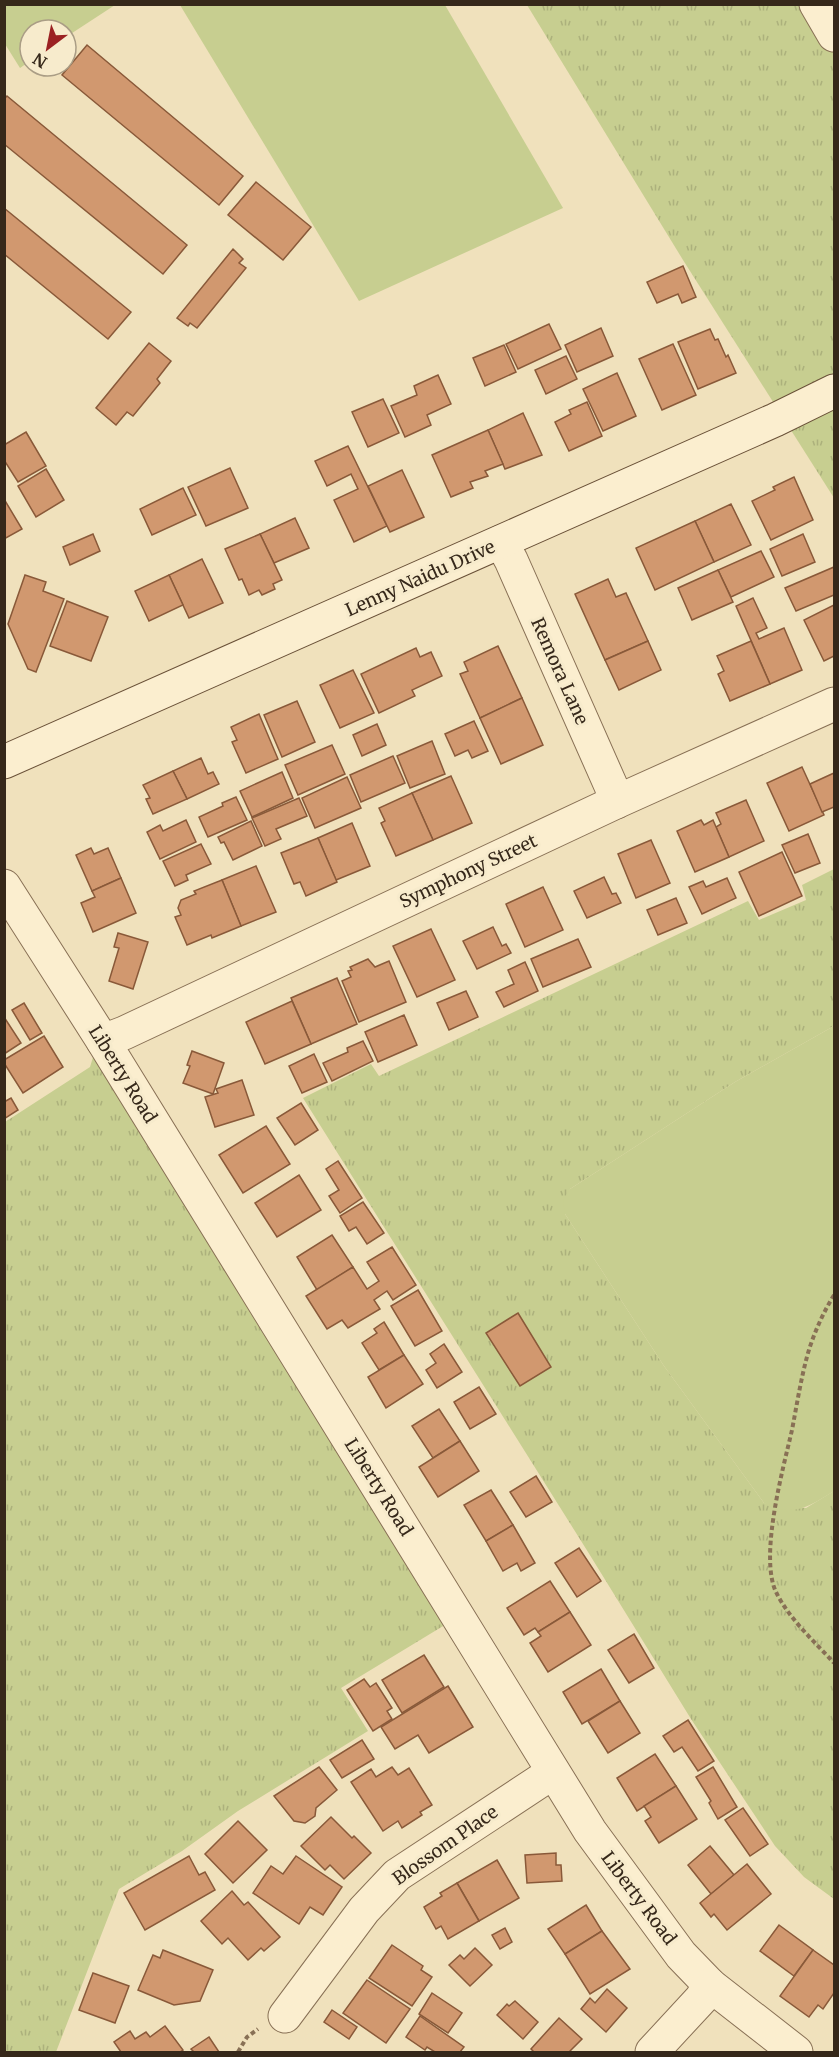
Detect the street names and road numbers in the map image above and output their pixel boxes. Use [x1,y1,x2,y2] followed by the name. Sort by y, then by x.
[342,535,498,621] street label: Lenny Naidu Drive
[526,614,594,728] street label: Remora Lane
[396,829,540,913] street label: Symphony Street
[84,1021,162,1127] street label: Liberty Road
[340,1434,418,1540] street label: Liberty Road
[388,1800,502,1890] street label: Blossom Place
[596,1847,682,1949] street label: Liberty Road

